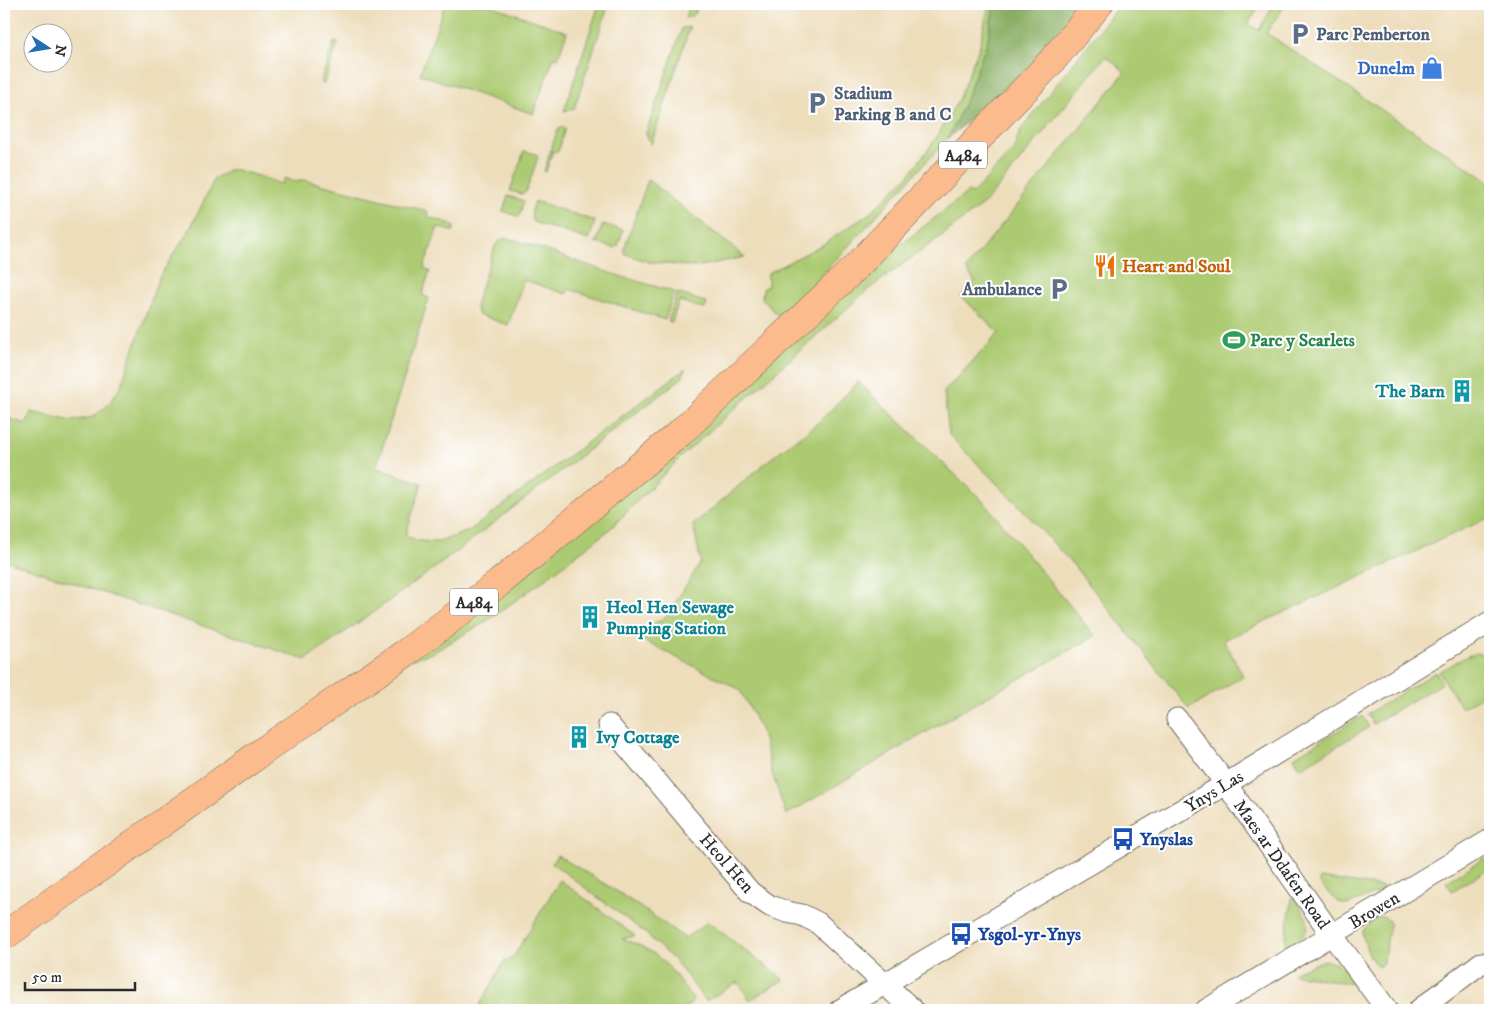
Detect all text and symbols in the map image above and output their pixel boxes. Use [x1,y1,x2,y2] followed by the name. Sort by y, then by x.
[1287,21,1313,47] parking icon: Parc Pemberton
[22,22,72,72] north arrow
[1316,24,1431,46] place label: Parc Pemberton
[50,43,70,58] text: N
[1419,55,1445,81] shop icon: Dunelm
[1357,58,1415,80] place label: Dunelm
[834,83,951,126] place label: Stadium Parking B and C
[804,90,830,116] parking icon: Stadium Parking B and C
[939,142,987,168] road number: A484
[1092,253,1118,279] restaurant icon: Heart and Soul
[1122,256,1231,278] place label: Heart and Soul
[1046,276,1072,302] parking icon: Ambulance
[961,279,1043,301] place label: Ambulance
[1221,327,1247,353] sports icon: Parc y Scarlets
[1250,330,1355,352] place label: Parc y Scarlets
[1449,378,1475,404] building icon: The Barn
[1375,381,1446,403] place label: The Barn
[450,588,498,616] road number: A484
[606,597,735,640] place label: Heol Hen Sewage Pumping Station
[577,604,603,630] building icon: Heol Hen Sewage Pumping Station
[566,724,592,750] building icon: Ivy Cottage
[596,727,680,749] place label: Ivy Cottage
[1181,766,1248,818] street label: Ynys Las
[1228,795,1334,934] street label: Maes ar Ddafen Road
[1110,826,1136,852] bus stop icon: Ynyslas
[694,829,759,898] street label: Heol Hen
[1139,829,1193,851] place label: Ynyslas
[1345,887,1404,934] street label: Browen
[948,921,974,947] bus stop icon: Ysgol-yr-Ynys
[977,924,1081,946] place label: Ysgol-yr-Ynys
[25,959,135,991] scale bar
[32,968,62,987] text: 50 m

